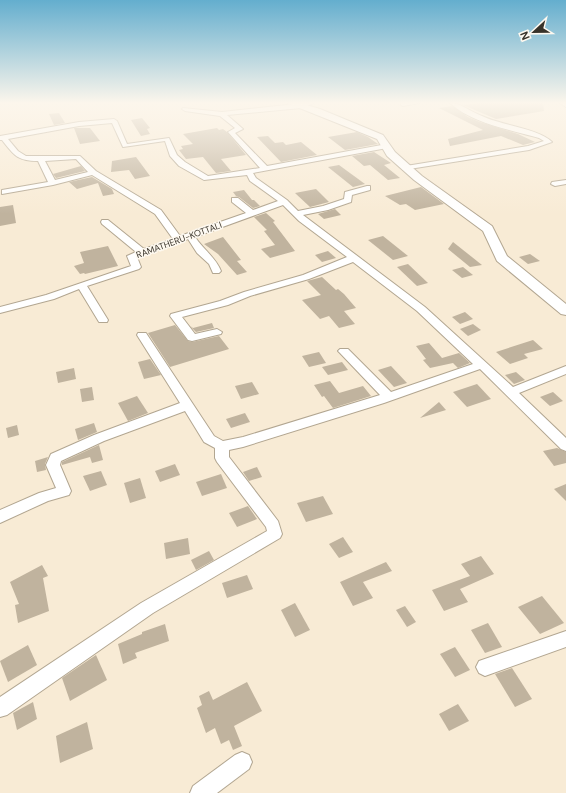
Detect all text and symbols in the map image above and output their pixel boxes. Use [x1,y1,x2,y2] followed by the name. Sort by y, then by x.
[514,12,554,52] north arrow
[517,29,533,42] text: N
[135,219,223,261] street label: RAMATHERU-KOTTALI

